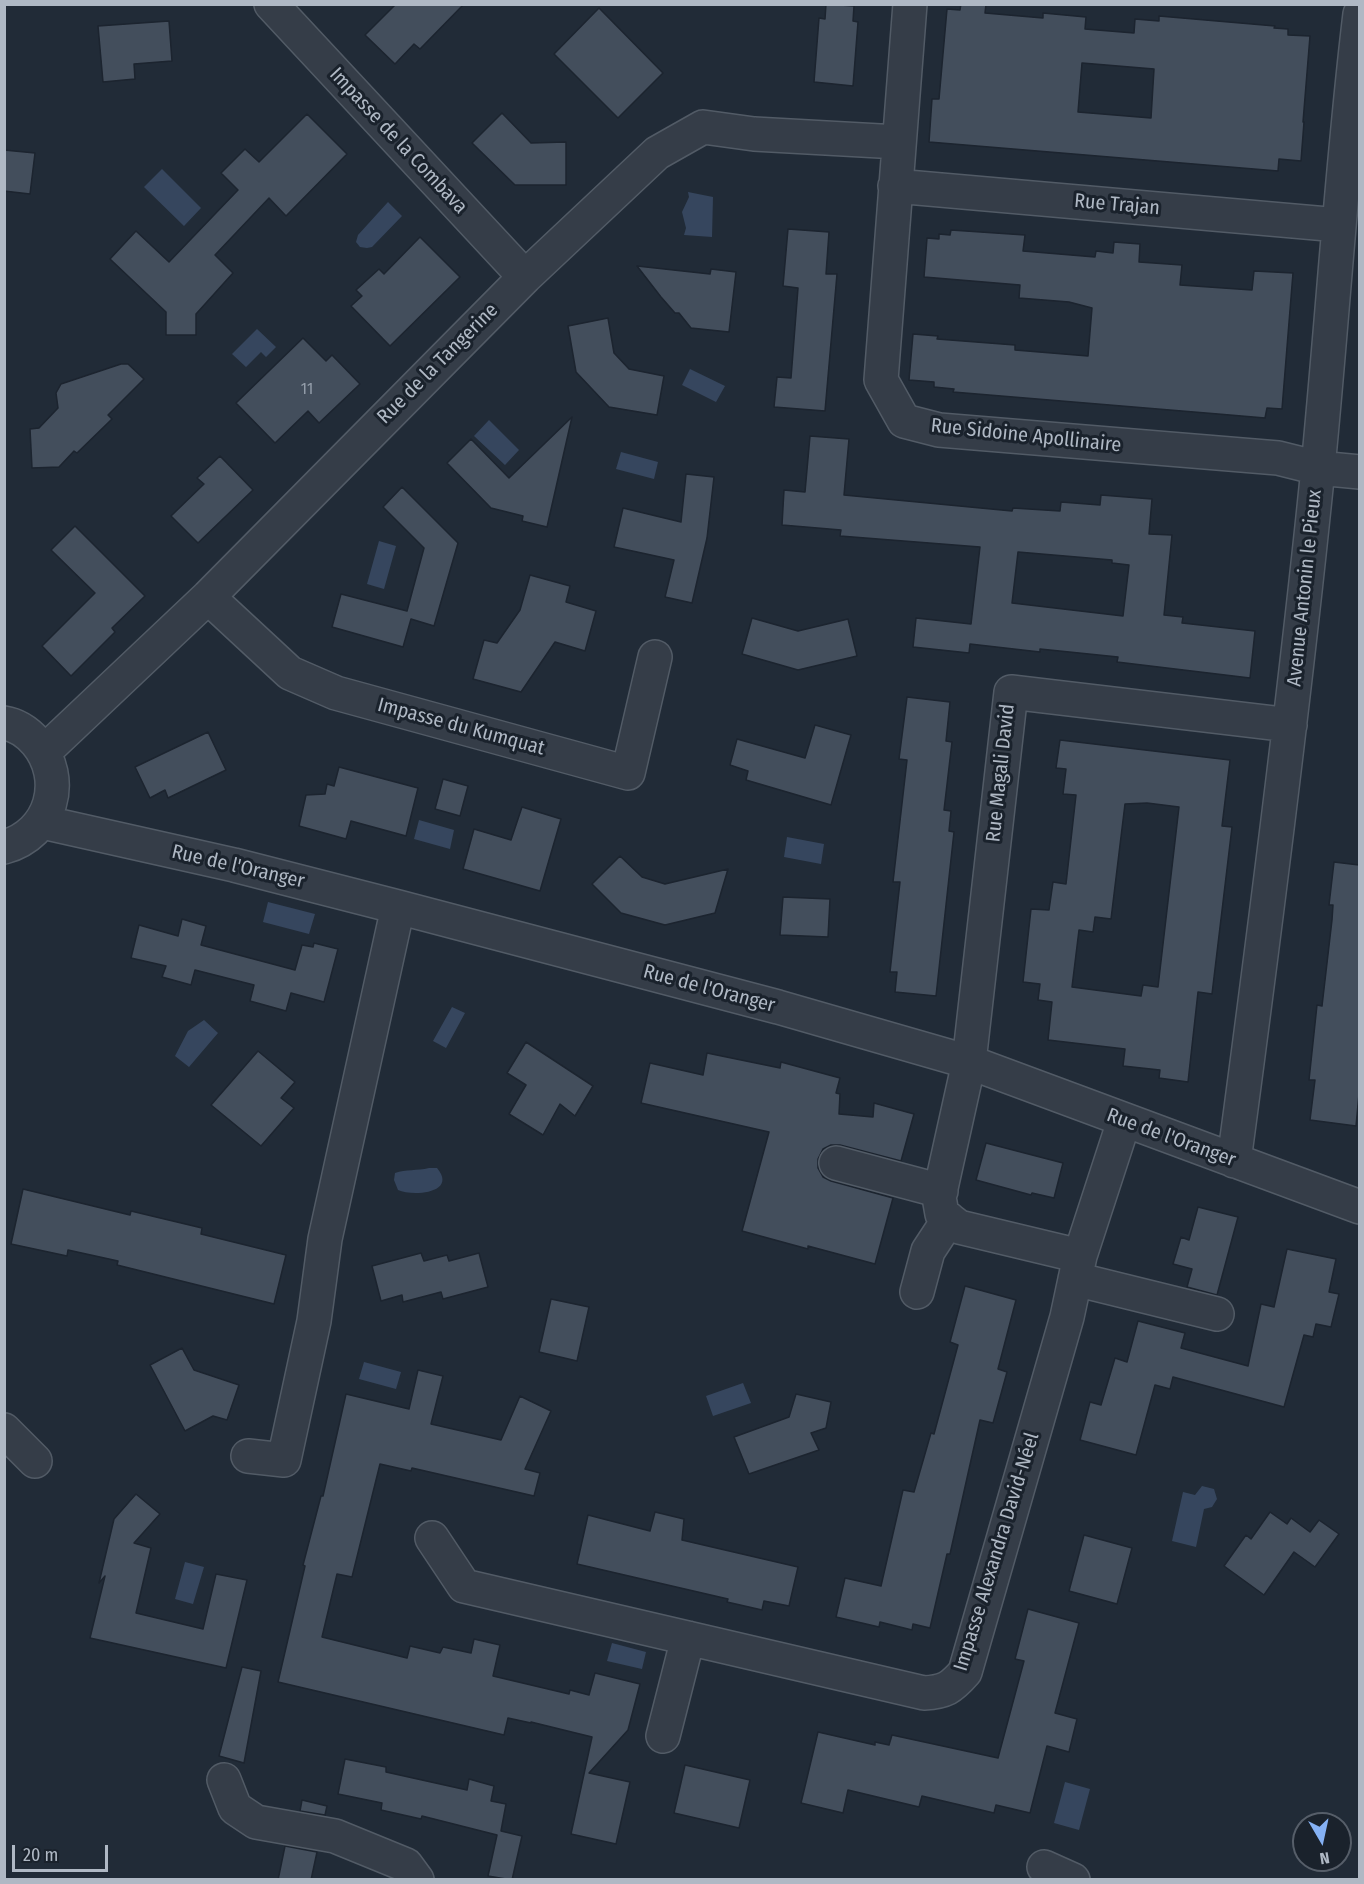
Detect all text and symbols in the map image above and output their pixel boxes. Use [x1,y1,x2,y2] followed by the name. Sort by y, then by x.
[324,63,472,219] street label: Impasse de la Combava
[1073,189,1161,221] street label: Rue Trajan
[373,299,503,429] street label: Rue de la Tangerine
[301,380,313,400] house number: 11
[930,414,1122,458] street label: Rue Sidoine Apollinaire
[1283,488,1327,688] street label: Avenue Antonin le Pieux
[375,693,547,761] street label: Impasse du Kumquat
[982,703,1020,843] street label: Rue Magali David
[169,840,307,894] street label: Rue de l'Oranger
[640,960,778,1018] street label: Rue de l'Oranger
[1103,1104,1239,1172] street label: Rue de l'Oranger
[949,1430,1045,1674] street label: Impasse Alexandra David-Néel
[1292,1812,1352,1872] north arrow
[15,1833,111,1871] scale bar
[23,1844,58,1866] text: 20 m
[1318,1848,1331,1868] text: N

